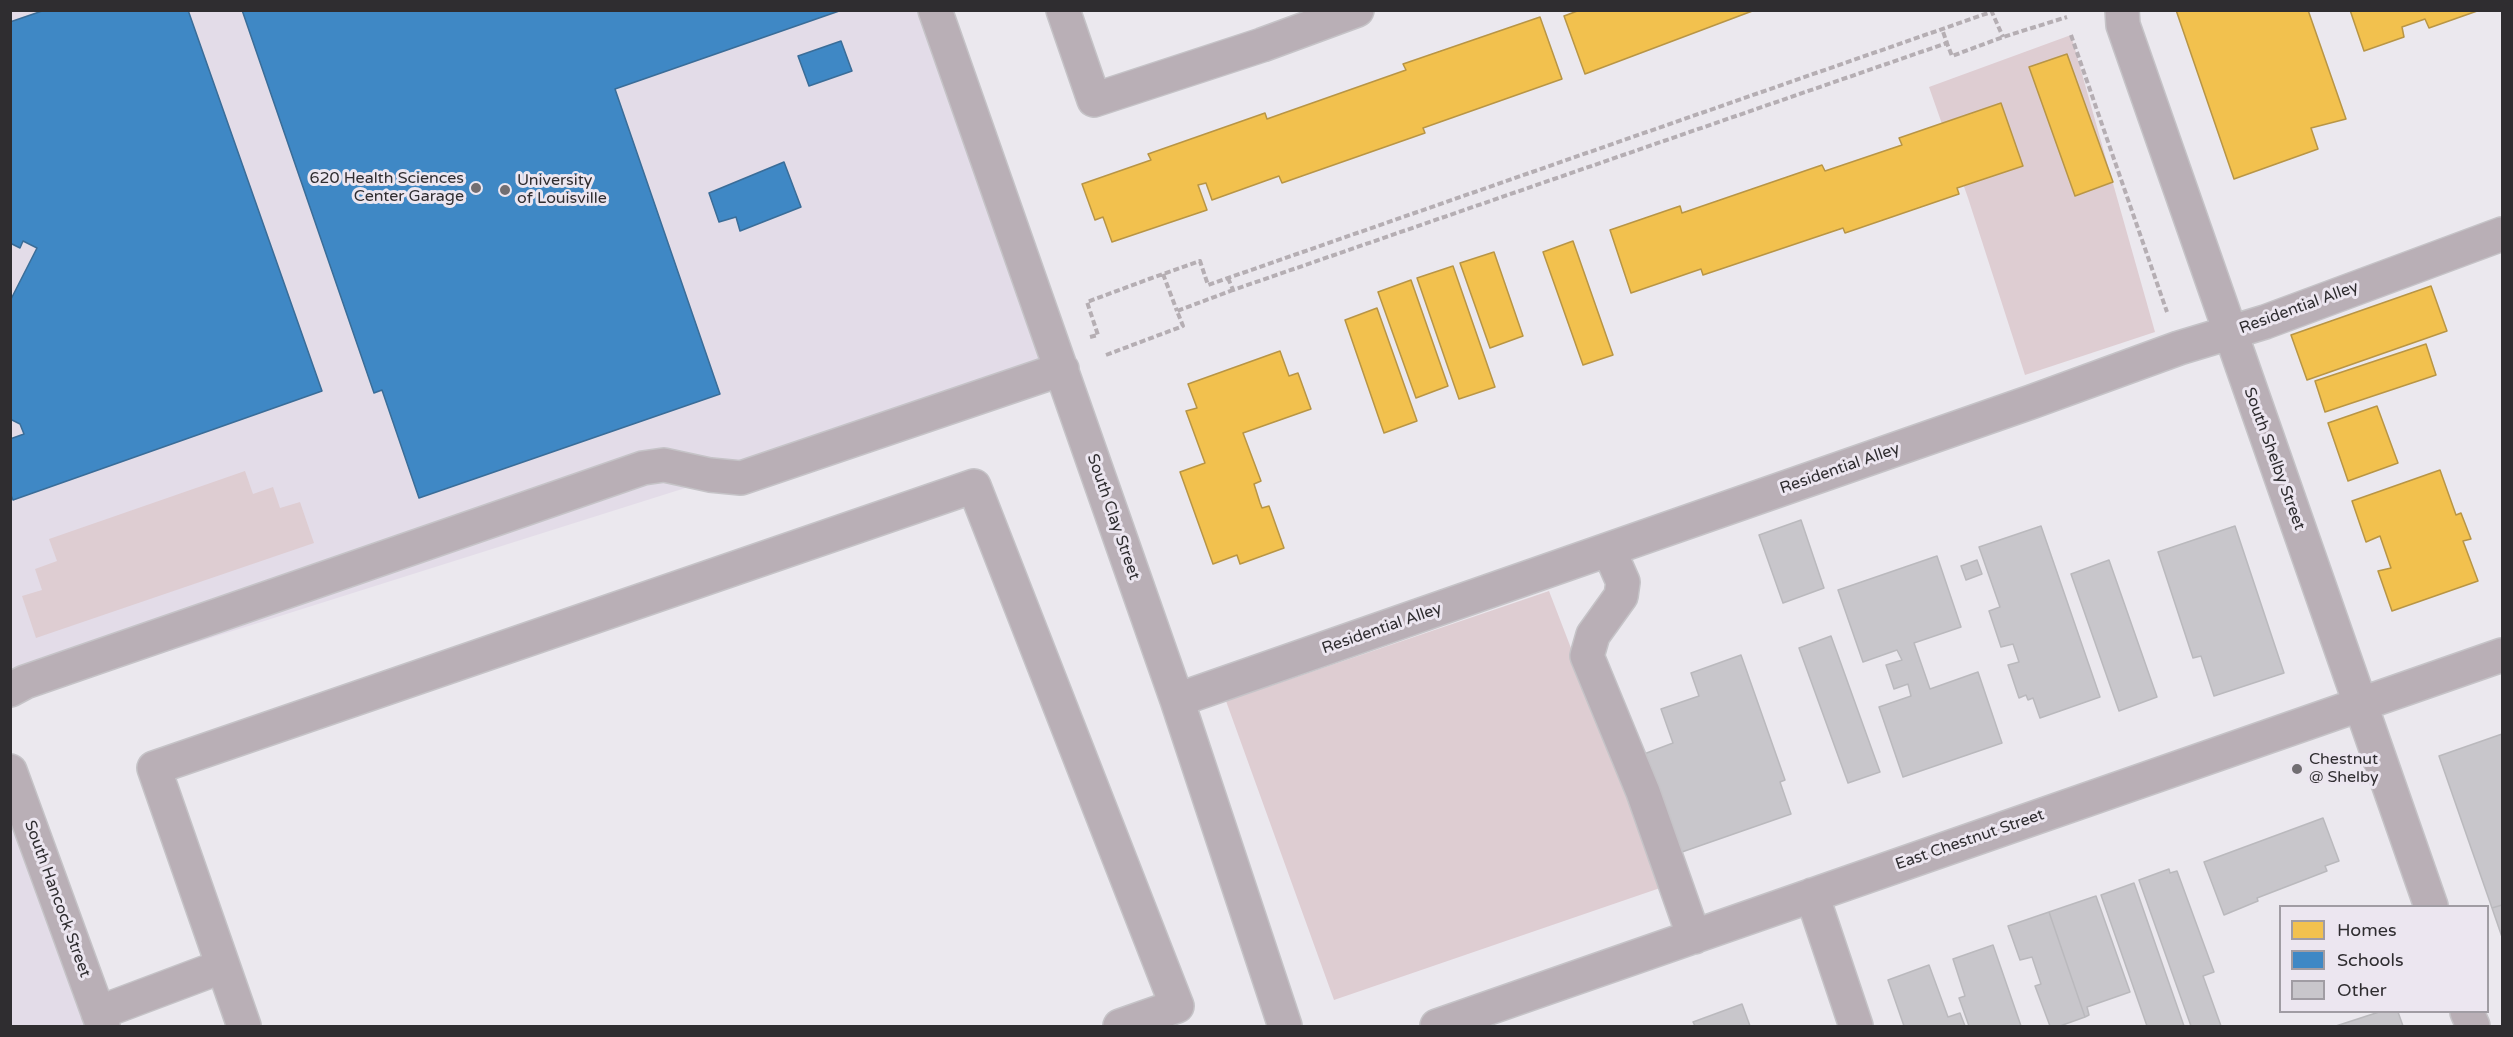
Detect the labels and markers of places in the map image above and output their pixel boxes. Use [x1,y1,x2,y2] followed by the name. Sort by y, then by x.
[309,169,464,207] place label: 620 Health Sciences Center Garage
[517,171,607,209] place label: University of Louisville
[469,181,483,195] marker: 620 Health Sciences Center Garage
[498,183,512,197] marker: University of Louisville
[2309,750,2379,788] place label: Chestnut @ Shelby
[2290,762,2304,776] marker: Chestnut @ Shelby

